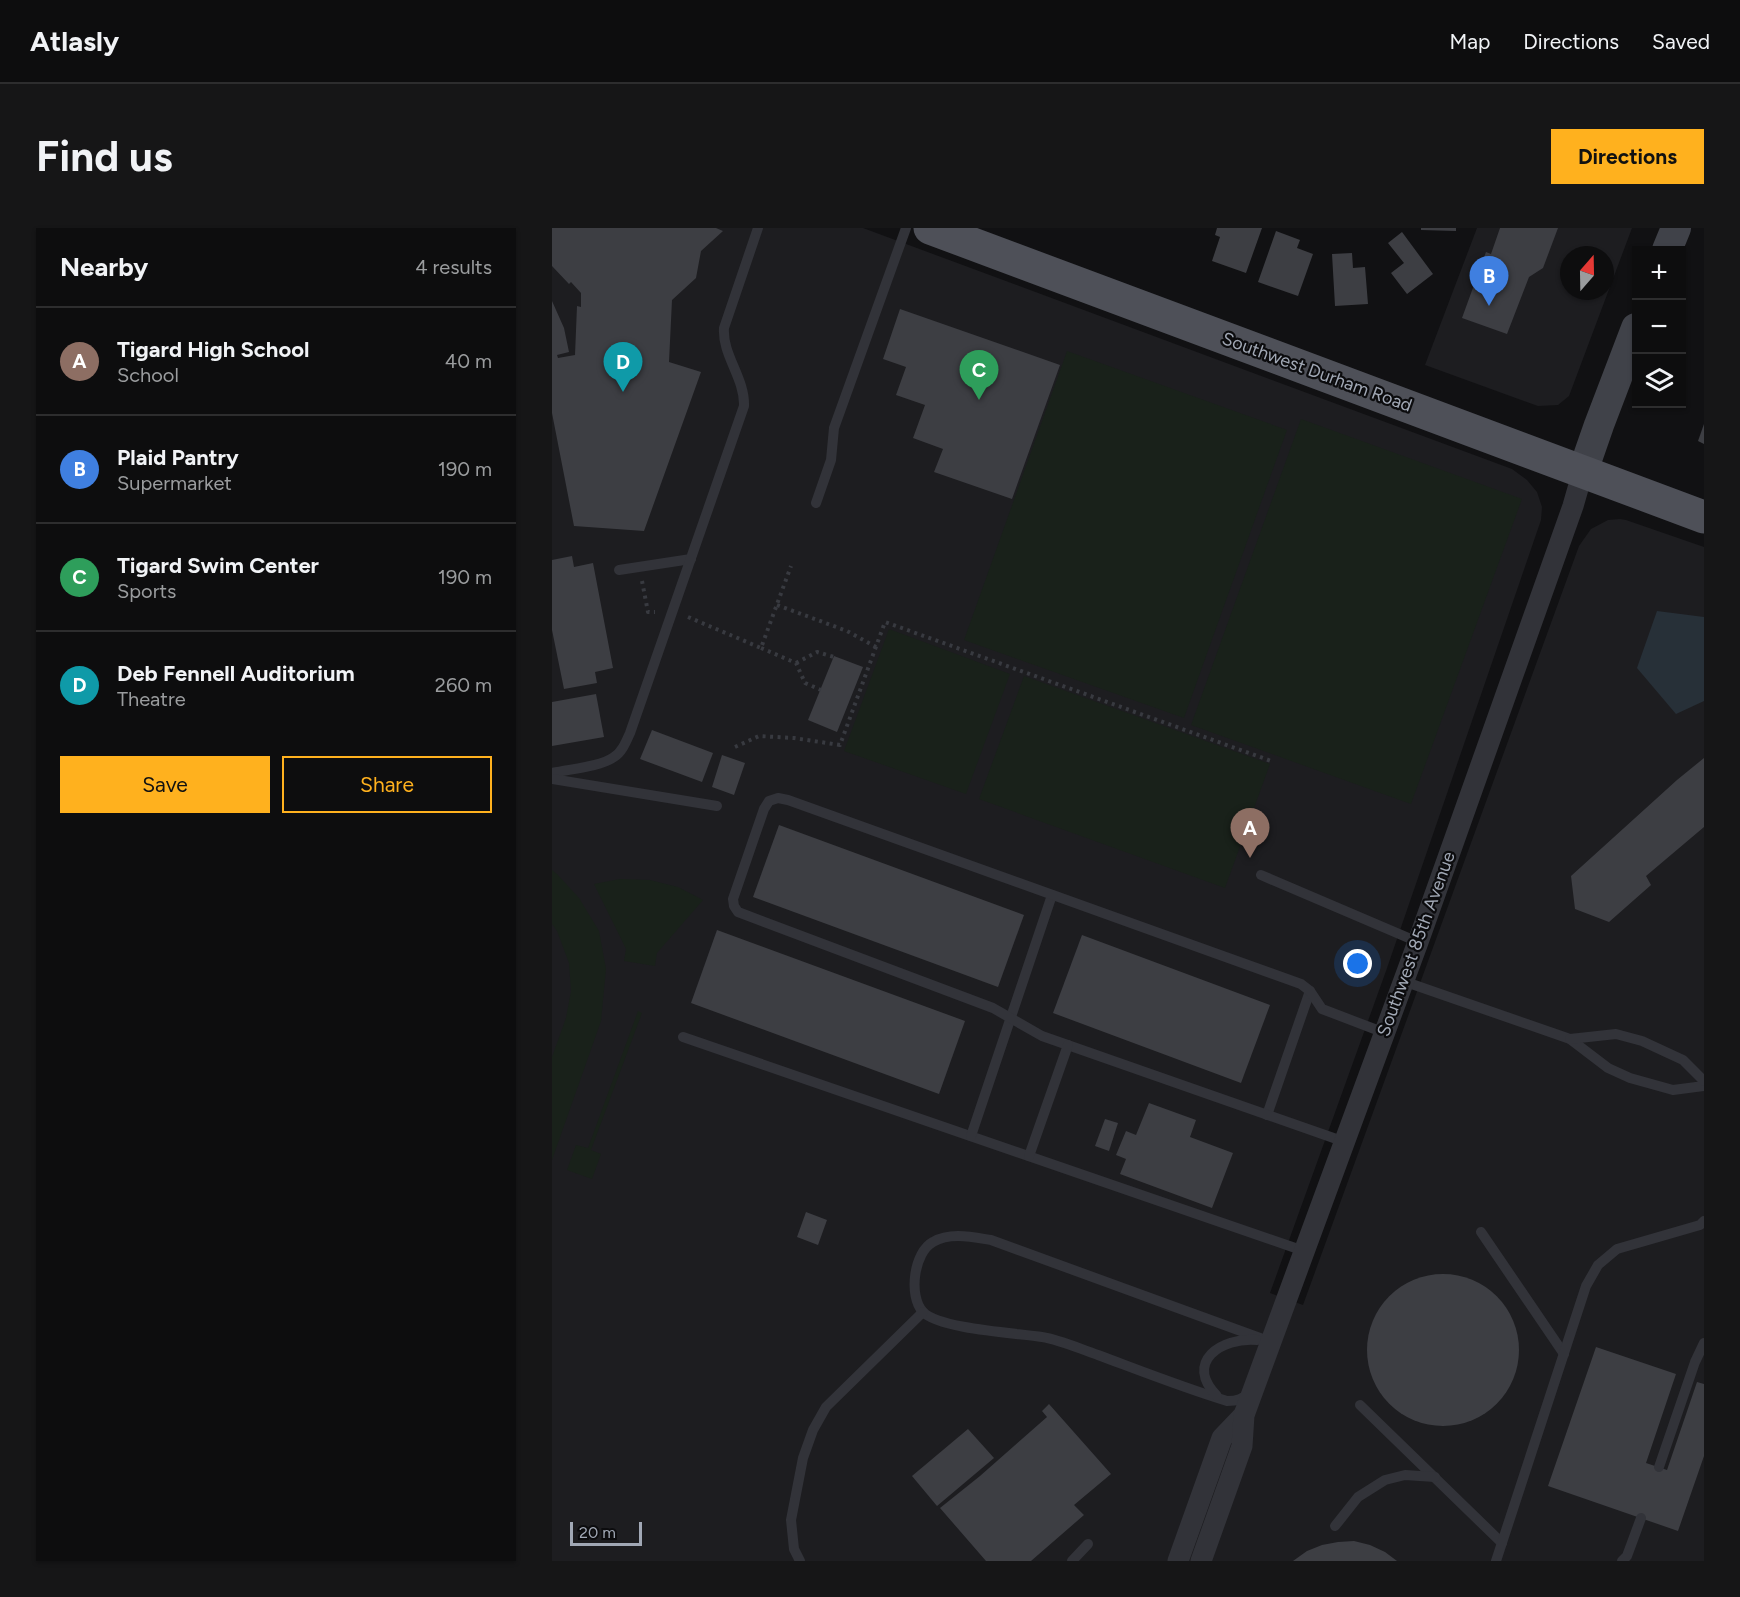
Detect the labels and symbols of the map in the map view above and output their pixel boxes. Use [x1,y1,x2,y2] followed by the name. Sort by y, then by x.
[1560,246,1614,300] north arrow
[1470,256,1508,306] pin: B
[1219,327,1415,417] street label: Southwest Durham Road
[604,342,642,392] pin: D
[960,350,998,400] pin: C
[1230,808,1270,858] pin: A
[1372,848,1460,1039] street label: Southwest 85th Avenue
[1343,949,1372,978] your location
[570,1519,642,1546] scale bar

